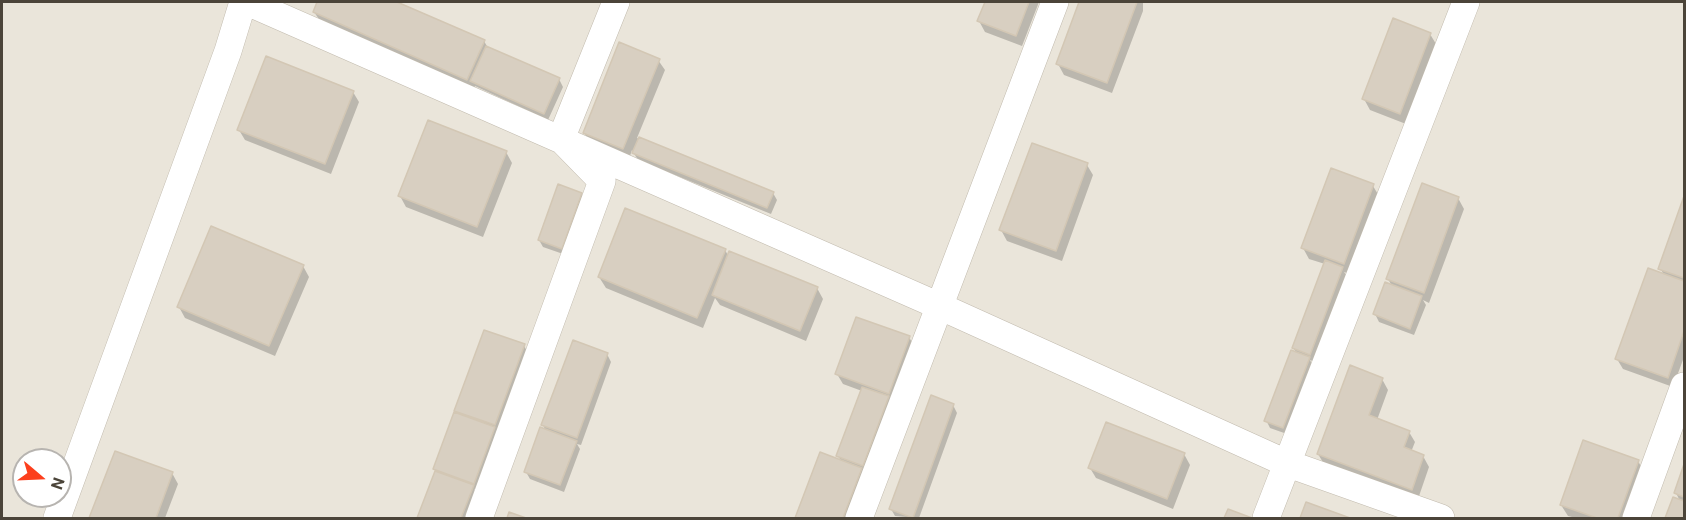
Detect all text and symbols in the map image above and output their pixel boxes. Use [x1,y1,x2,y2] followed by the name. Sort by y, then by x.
[12,448,72,508] north arrow
[47,475,68,492] text: N

